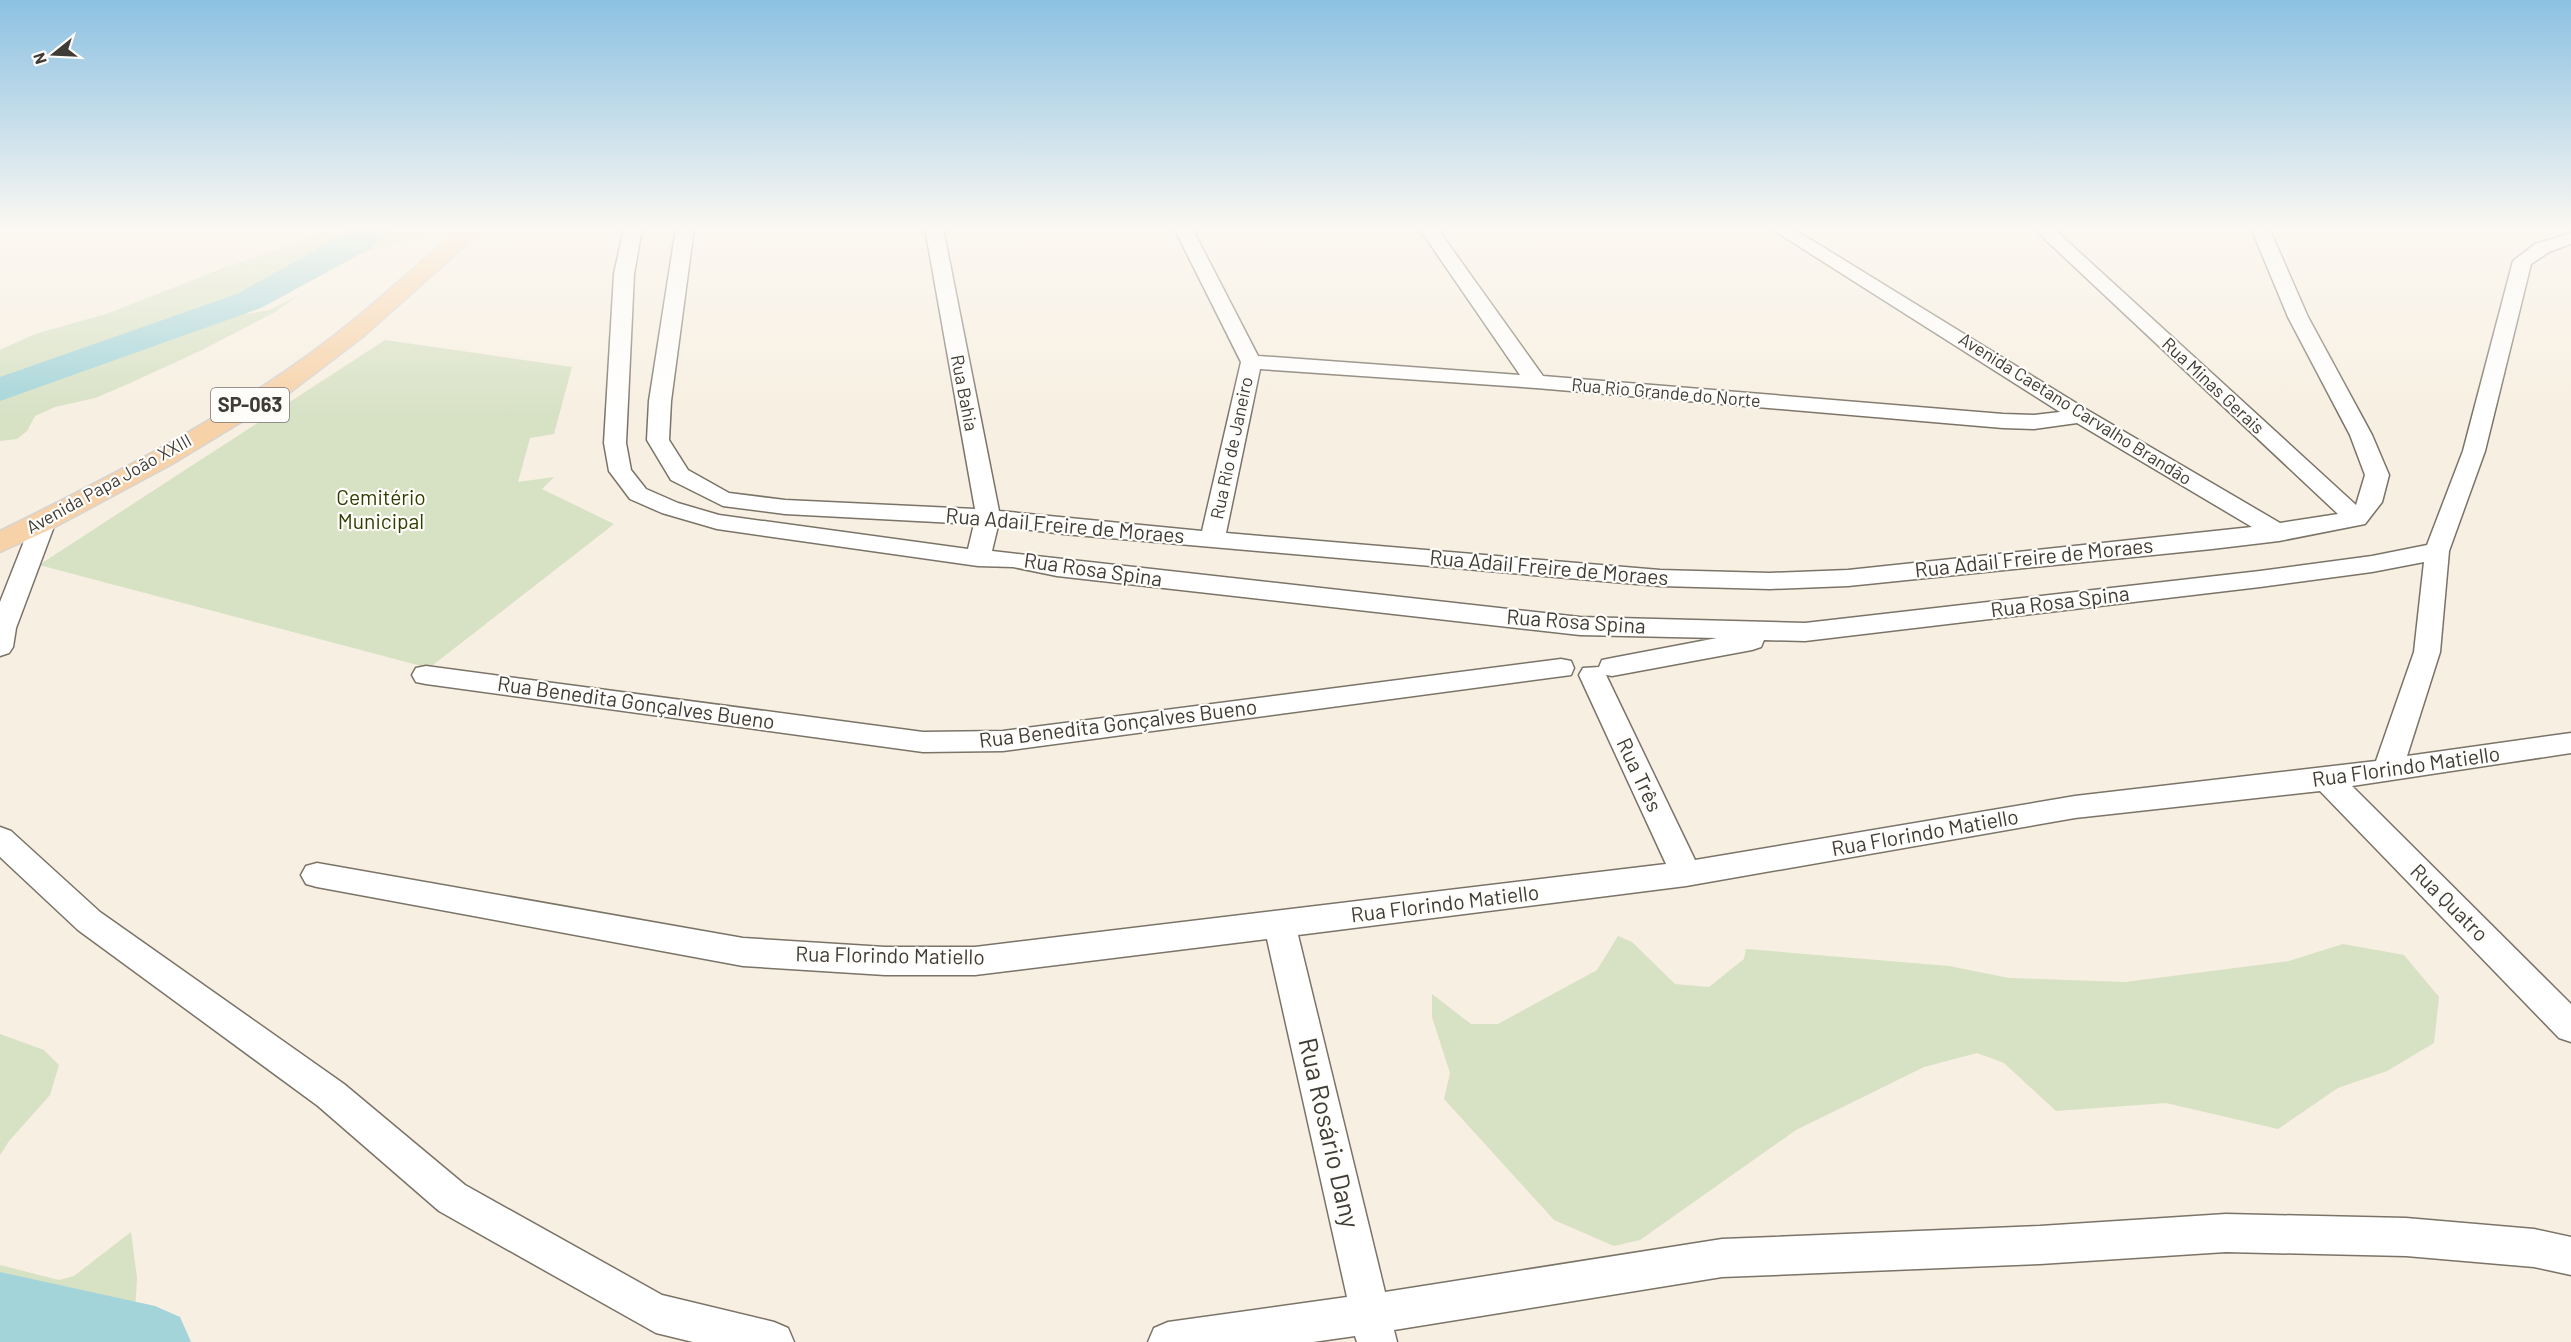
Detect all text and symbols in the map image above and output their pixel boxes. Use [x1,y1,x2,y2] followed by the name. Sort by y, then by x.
[24,24,84,84] north arrow
[29,51,50,67] text: N
[1955,327,2196,489] street label: Avenida Caetano Carvalho Brandão
[2158,332,2269,438] street label: Rua Minas Gerais
[947,353,983,433] street label: Rua Bahia
[1571,373,1762,411] street label: Rua Rio Grande do Norte
[1205,375,1257,521] street label: Rua Rio de Janeiro
[211,388,289,422] road number: SP-063
[22,429,195,538] street label: Avenida Papa João XXIII
[336,484,426,533] park label: Cemitério Municipal
[945,502,1186,547] street label: Rua Adail Freire de Moraes
[1913,532,2154,581] street label: Rua Adail Freire de Moraes
[1429,544,1670,589] street label: Rua Adail Freire de Moraes
[1022,546,1164,591] street label: Rua Rosa Spina
[1989,580,2131,621] street label: Rua Rosa Spina
[1506,603,1647,638] street label: Rua Rosa Spina
[496,670,777,733] street label: Rua Benedita Gonçalves Bueno
[977,693,1258,752] street label: Rua Benedita Gonçalves Bueno
[1612,733,1668,815] street label: Rua Três
[2310,740,2501,791] street label: Rua Florindo Matiello
[1829,803,2020,860] street label: Rua Florindo Matiello
[2406,858,2494,946] street label: Rua Quatro
[1349,879,1540,926] street label: Rua Florindo Matiello
[795,940,985,969] street label: Rua Florindo Matiello
[1293,1034,1367,1231] street label: Rua Rosário Dany

